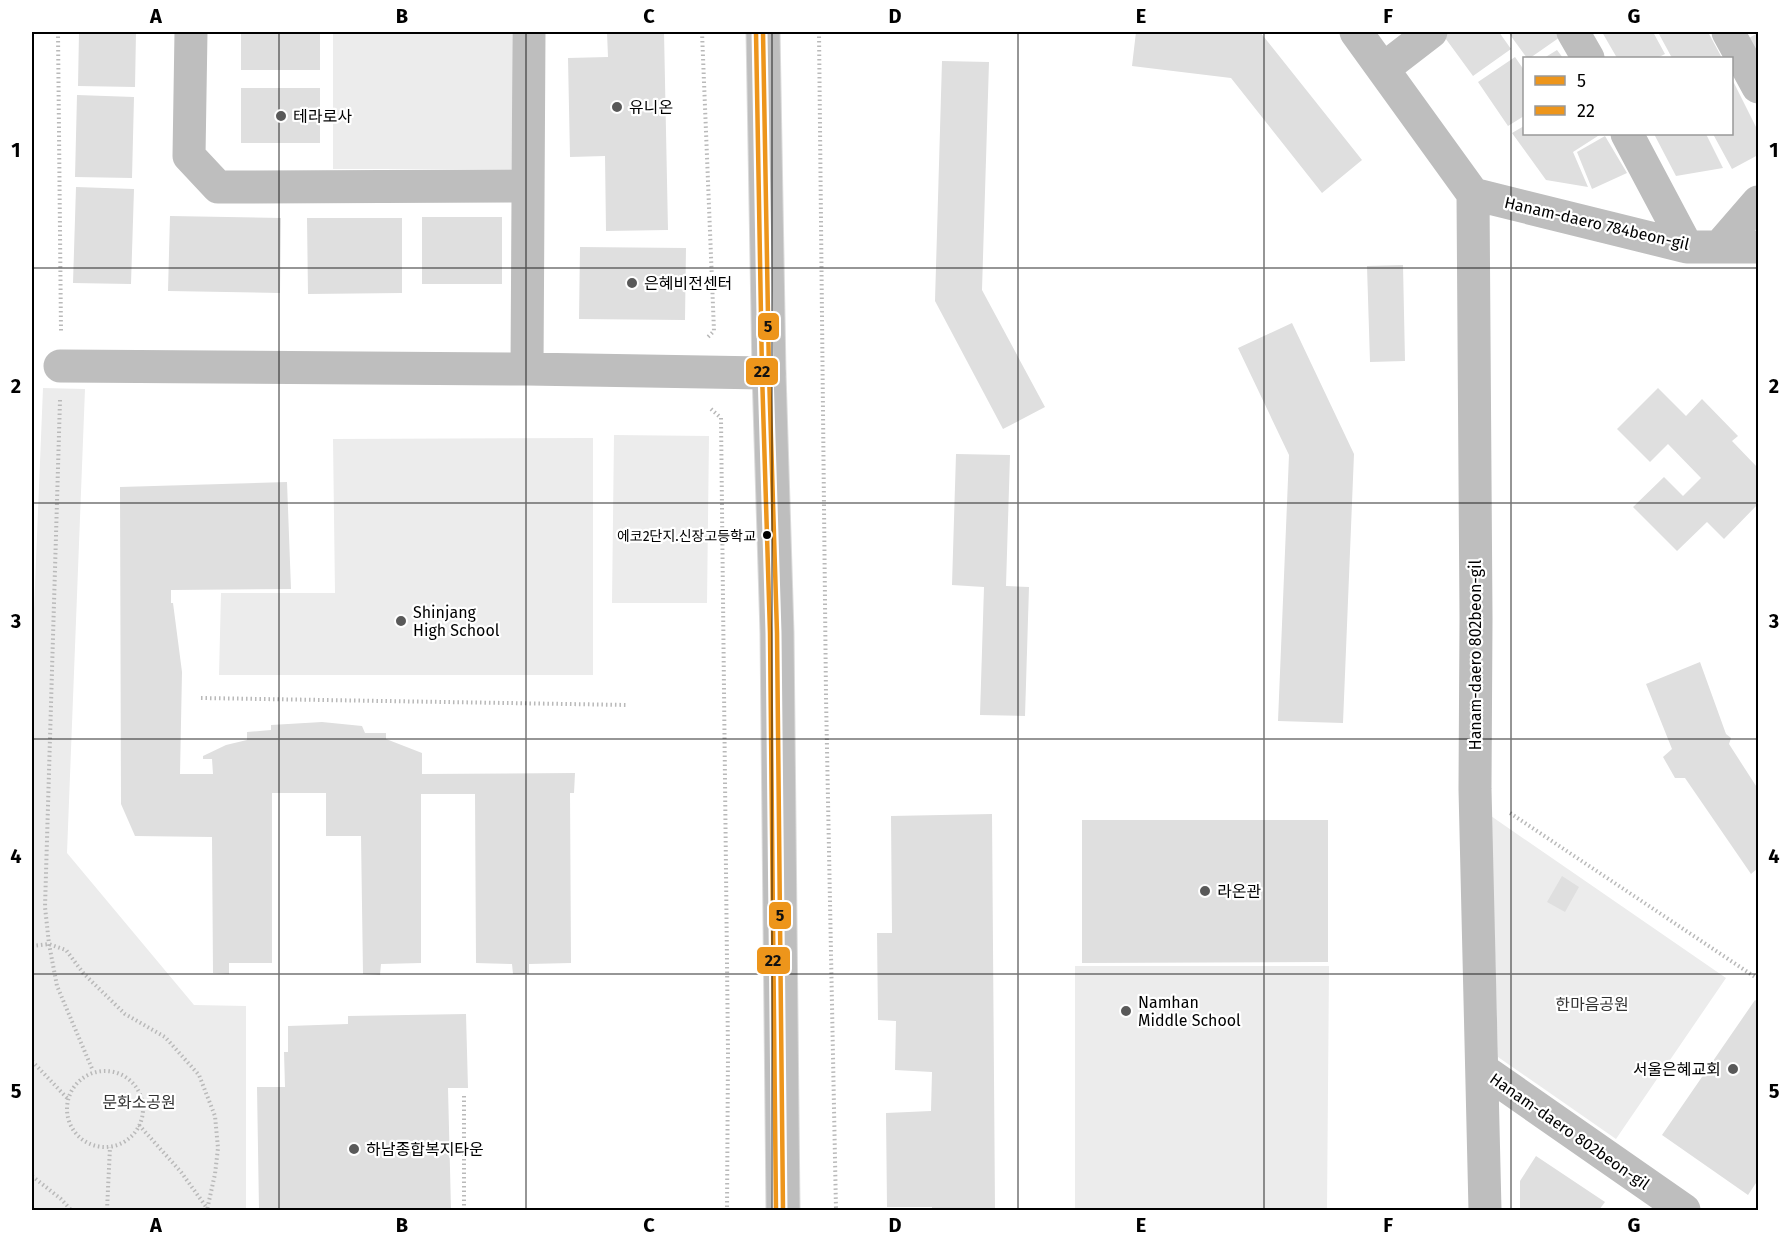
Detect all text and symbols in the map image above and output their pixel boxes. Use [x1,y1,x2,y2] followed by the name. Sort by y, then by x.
[149,4,163,28] text: A
[396,4,408,28] text: B
[643,4,655,28] text: C
[888,4,902,28] text: D
[1136,4,1146,28] text: E
[1383,4,1393,28] text: F
[1628,4,1640,28] text: G
[1523,57,1733,135] legend
[1577,70,1586,92] text: 5
[629,98,673,117] place label: 유니온
[610,100,624,114] marker: 유니온
[1577,100,1595,122] text: 22
[293,107,352,126] place label: 테라로사
[274,109,288,123] marker: 테라로사
[11,138,21,162] text: 1
[1769,138,1779,162] text: 1
[1503,193,1691,254] street label: Hanam-daero 784beon-gil
[644,274,732,293] place label: 은혜비전센터
[625,276,639,290] marker: 은혜비전센터
[757,312,780,341] line badge: 5
[764,317,773,336] text: 5
[745,357,779,386] line badge: 22
[754,362,770,381] text: 22
[11,374,21,398] text: 2
[1769,374,1779,398] text: 2
[617,528,756,545] place label: 에코2단지.신장고등학교
[761,529,773,541] marker: 에코2단지.신장고등학교
[1466,559,1485,750] street label: Hanam-daero 802beon-gil
[413,603,500,640] place label: Shinjang High School
[10,609,21,633] text: 3
[1768,609,1779,633] text: 3
[394,614,408,628] marker: Shinjang High School
[10,844,22,868] text: 4
[1768,844,1780,868] text: 4
[1217,882,1261,901] place label: 라온관
[1198,884,1212,898] marker: 라온관
[768,901,792,930] line badge: 5
[776,906,785,925] text: 5
[756,946,791,975] line badge: 22
[765,951,781,970] text: 22
[1138,993,1241,1030] place label: Namhan Middle School
[1555,995,1629,1014] park label: 한마음공원
[1119,1004,1133,1018] marker: Namhan Middle School
[1633,1060,1721,1079] place label: 서울은혜교회
[1726,1062,1740,1076] marker: 서울은혜교회
[1486,1069,1653,1194] street label: Hanam-daero 802beon-gil
[11,1079,22,1103] text: 5
[1769,1079,1780,1103] text: 5
[102,1093,176,1112] park label: 문화소공원
[366,1140,484,1159] place label: 하남종합복지타운
[347,1142,361,1156] marker: 하남종합복지타운
[149,1213,163,1237] text: A
[396,1213,408,1237] text: B
[643,1213,655,1237] text: C
[888,1213,902,1237] text: D
[1136,1213,1146,1237] text: E
[1383,1213,1393,1237] text: F
[1628,1213,1640,1237] text: G

